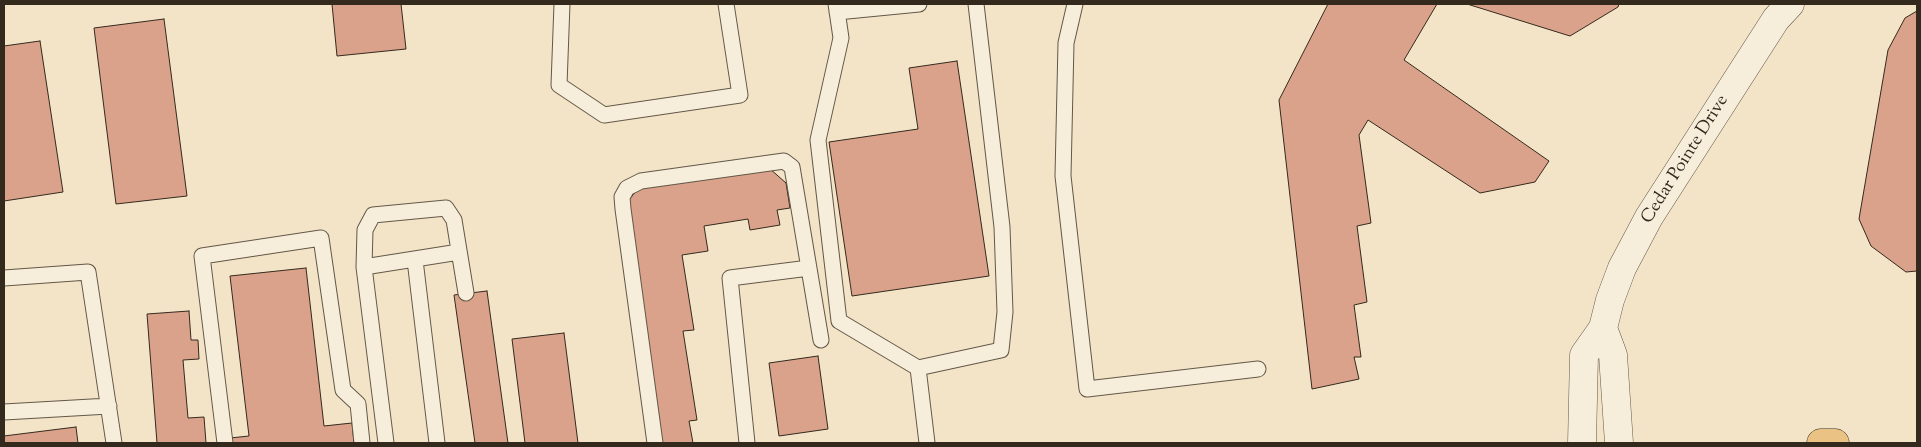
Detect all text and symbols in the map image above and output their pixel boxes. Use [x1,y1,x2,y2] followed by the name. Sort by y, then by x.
[1638,92,1734,228] street label: Cedar Pointe Drive

